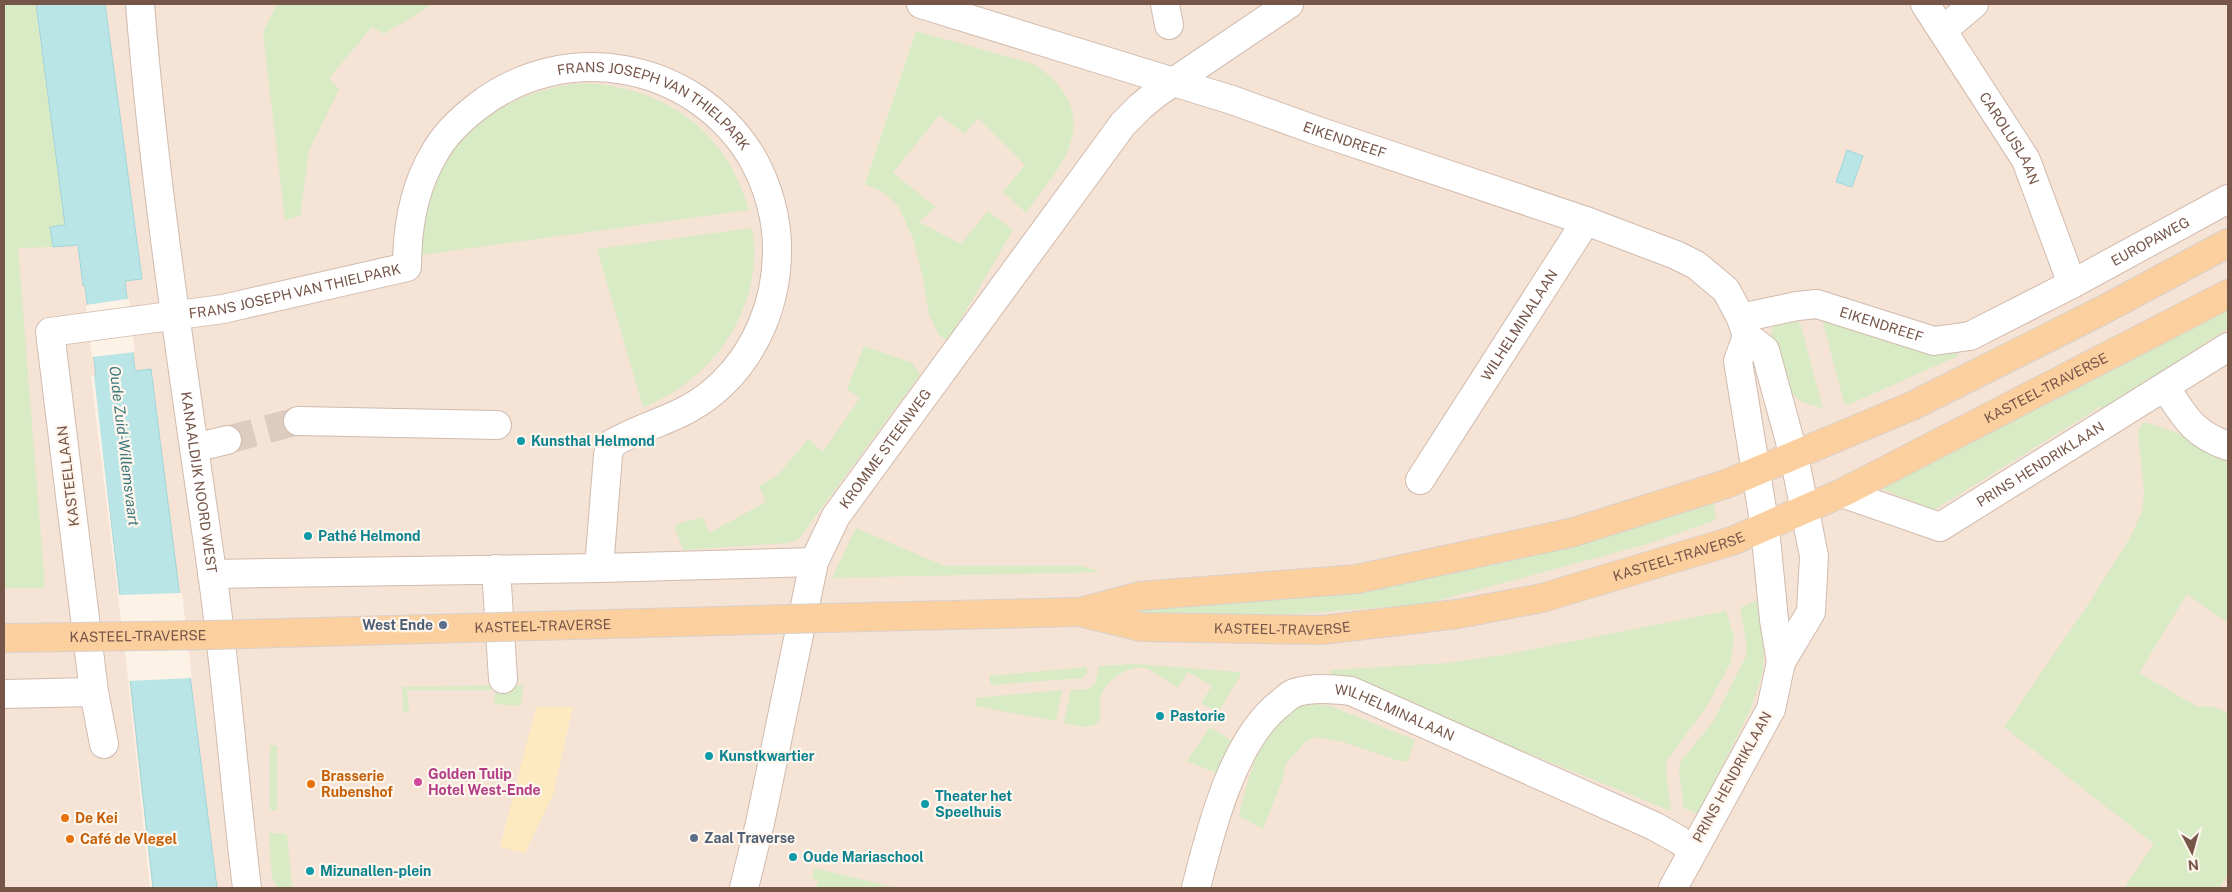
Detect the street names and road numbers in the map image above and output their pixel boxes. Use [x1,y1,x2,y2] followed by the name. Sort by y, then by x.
[556,59,753,153] street label: FRANS JOSEPH VAN THIELPARK
[1976,89,2042,187] street label: CAROLUSLAAN
[1301,118,1388,161] street label: EIKENDREEF
[2108,214,2192,269] street label: EUROPAWEG
[188,261,403,321] street label: FRANS JOSEPH VAN THIELPARK
[1478,267,1561,384] street label: WILHELMINALAAN
[1838,304,1925,345] street label: EIKENDREEF
[1981,349,2110,426] street label: KASTEEL-TRAVERSE
[836,386,934,511] street label: KROMME STEENWEG
[178,390,220,574] street label: KANAALDIJK NOORD WEST
[1974,418,2107,510] street label: PRINS HENDRIKLAAN
[54,425,82,527] street label: KASTEELLAAN
[1611,528,1747,584] street label: KASTEEL-TRAVERSE
[474,616,612,636] street label: KASTEEL-TRAVERSE
[1214,619,1352,638] street label: KASTEEL-TRAVERSE
[69,627,207,645] street label: KASTEEL-TRAVERSE
[1334,681,1457,744] street label: WILHELMINALAAN
[1689,709,1775,845] street label: PRINS HENDRIKLAAN

